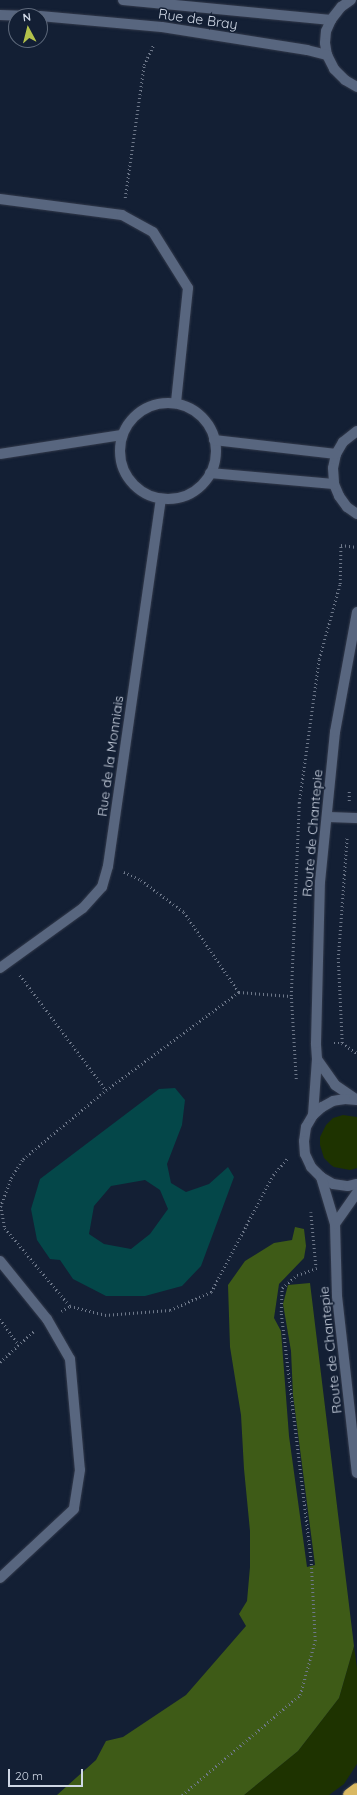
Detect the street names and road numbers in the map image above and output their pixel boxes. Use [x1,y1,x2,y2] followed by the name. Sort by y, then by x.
[157,5,239,33] street label: Rue de Bray
[93,694,127,818] street label: Rue de la Monniais
[298,769,326,897] street label: Route de Chantepie
[315,1285,345,1415] street label: Route de Chantepie

